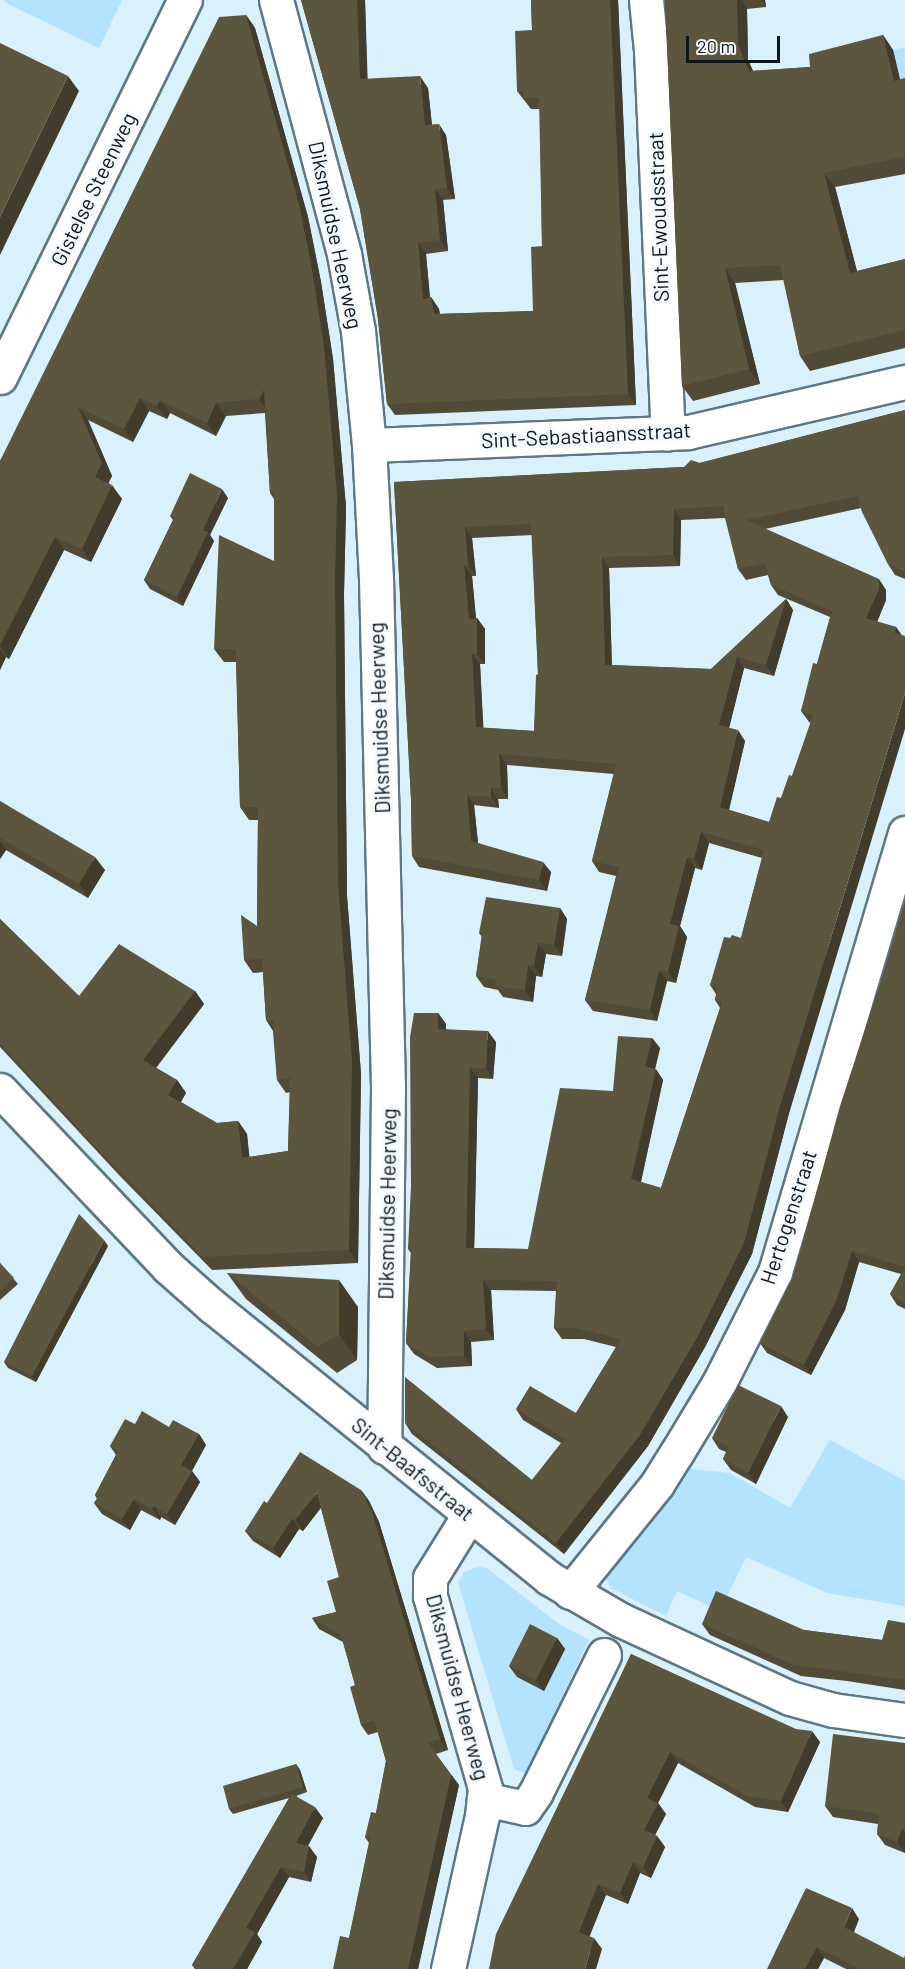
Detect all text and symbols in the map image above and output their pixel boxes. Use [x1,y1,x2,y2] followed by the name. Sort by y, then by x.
[689,24,784,62] scale bar
[697,35,735,57] text: 20 m
[45,108,141,270] street label: Gistelse Steenweg
[642,131,674,303] street label: Sint-Ewoudsstraat
[304,139,368,331] street label: Diksmuidse Heerweg
[480,417,692,453] street label: Sint-Sebastiaansstraat
[363,622,395,814] street label: Diksmuidse Heerweg
[373,1108,401,1300] street label: Diksmuidse Heerweg
[754,1147,822,1287] street label: Hertogenstraat
[347,1412,479,1526] street label: Sint-Baafsstraat
[421,1591,495,1783] street label: Diksmuidse Heerweg

